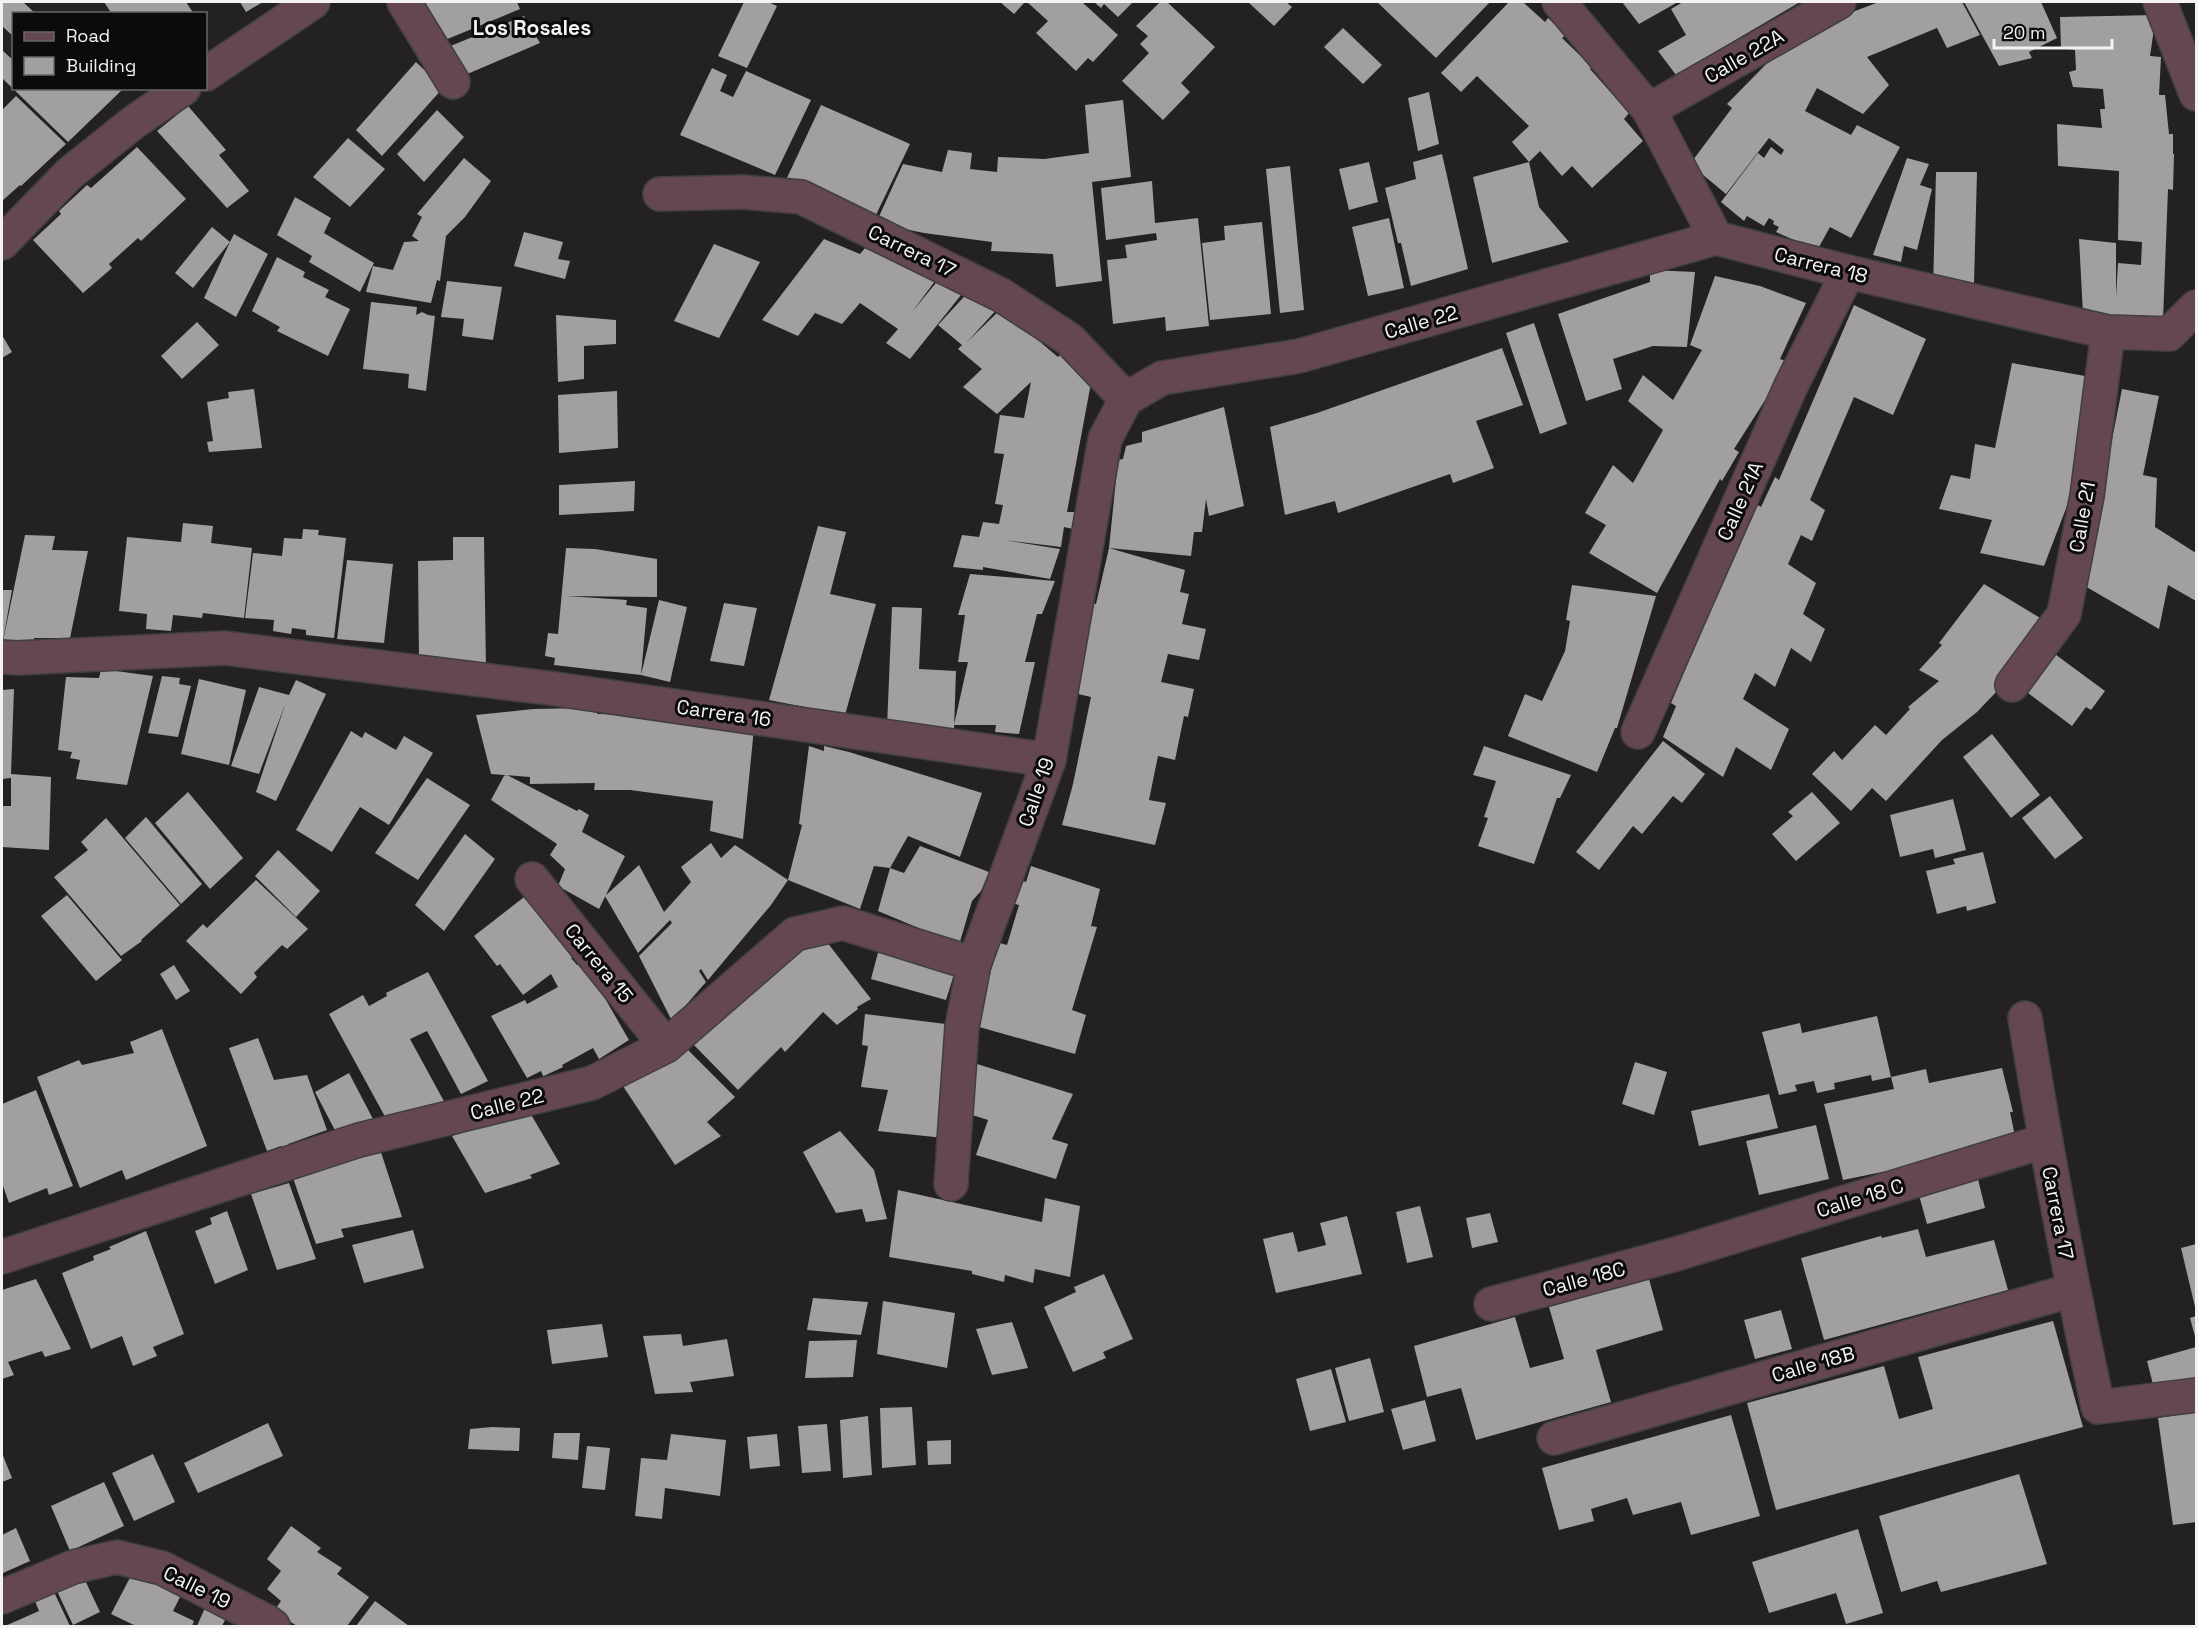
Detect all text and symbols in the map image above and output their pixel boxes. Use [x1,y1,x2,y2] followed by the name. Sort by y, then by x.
[12,12,207,90] legend
[1994,12,2112,50] scale bar
[473,14,591,41] district label: Los Rosales
[2003,21,2046,44] text: 20 m
[1699,23,1789,89] street label: Calle 22A
[66,24,110,47] text: Road
[66,54,136,77] text: Building
[864,219,960,283] street label: Carrera 17
[1771,241,1871,289] street label: Carrera 18
[1381,299,1461,345] street label: Calle 22
[1711,457,1769,545] street label: Calle 21A
[2063,480,2101,554] street label: Calle 21
[675,693,773,733] street label: Carrera 16
[1012,754,1060,830] street label: Calle 19
[559,918,639,1008] street label: Carrera 15
[467,1082,547,1126] street label: Calle 22
[2036,1164,2080,1262] street label: Carrera 17
[1813,1172,1907,1224] street label: Calle 18 C
[1540,1255,1628,1303] street label: Calle 18C
[1768,1340,1858,1388] street label: Calle 18B
[159,1560,235,1614] street label: Calle 19

